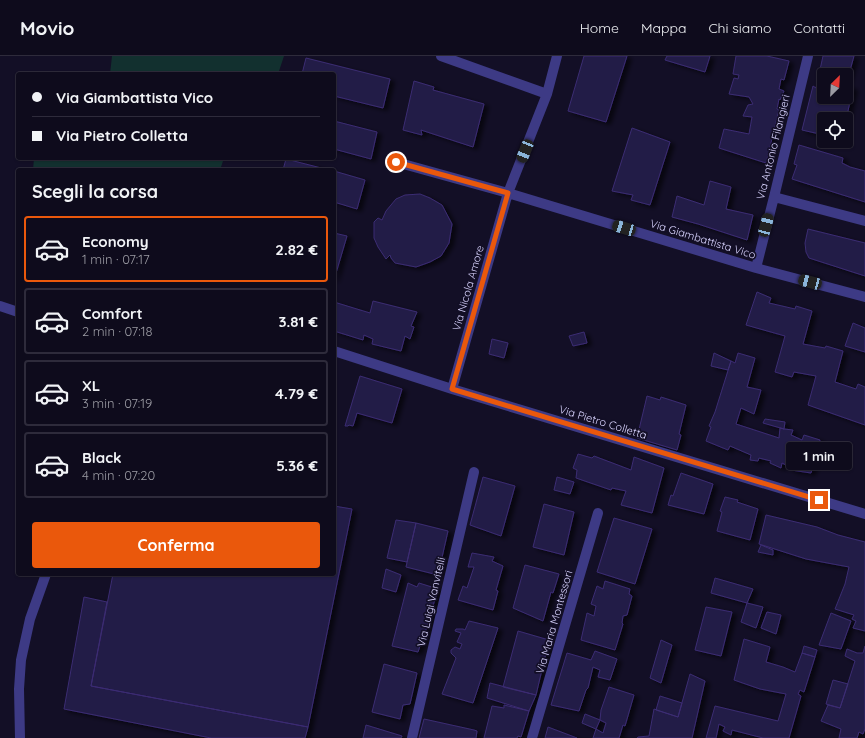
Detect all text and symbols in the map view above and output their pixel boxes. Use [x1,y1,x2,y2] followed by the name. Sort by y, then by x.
[20,16,74,40] text: Movio
[580,19,619,37] text: Home
[641,19,686,37] text: Mappa
[708,19,772,37] text: Chi siamo
[794,19,845,37] text: Contatti
[817,68,853,104] north arrow
[817,68,853,148] map controls
[56,88,213,107] text: Via Giambattista Vico
[753,93,793,201] street label: Via Antonio Filangieri
[817,112,853,148] button: locate
[56,126,188,145] text: Via Pietro Colletta
[515,138,535,164] car
[387,153,405,171] route start
[32,180,158,203] text: Scegli la corsa
[757,212,775,238] car
[648,216,758,262] street label: Via Giambattista Vico
[611,219,637,237] car
[34,231,70,267] icon: car
[82,232,149,251] text: Economy
[275,240,318,259] text: 2.82 €
[449,244,487,332] street label: Via Nicola Amore
[82,251,150,267] text: 1 min · 07:17
[797,273,823,291] car
[34,303,70,339] icon: car
[82,304,143,323] text: Comfort
[279,312,318,331] text: 3.81 €
[82,323,153,339] text: 2 min · 07:18
[34,375,70,411] icon: car
[82,376,100,395] text: XL
[275,384,318,403] text: 4.79 €
[82,395,152,411] text: 3 min · 07:19
[557,402,649,442] street label: Via Pietro Colletta
[786,442,852,470] callout: 1 min
[34,447,70,483] icon: car
[82,448,122,467] text: Black
[803,448,835,464] text: 1 min
[276,456,318,475] text: 5.36 €
[82,467,155,483] text: 4 min · 07:20
[810,491,828,509] route end
[32,522,320,568] button: Conferma
[414,556,448,648] street label: Via Luigi Vanvitelli
[533,569,575,675] street label: Via Maria Montessori

